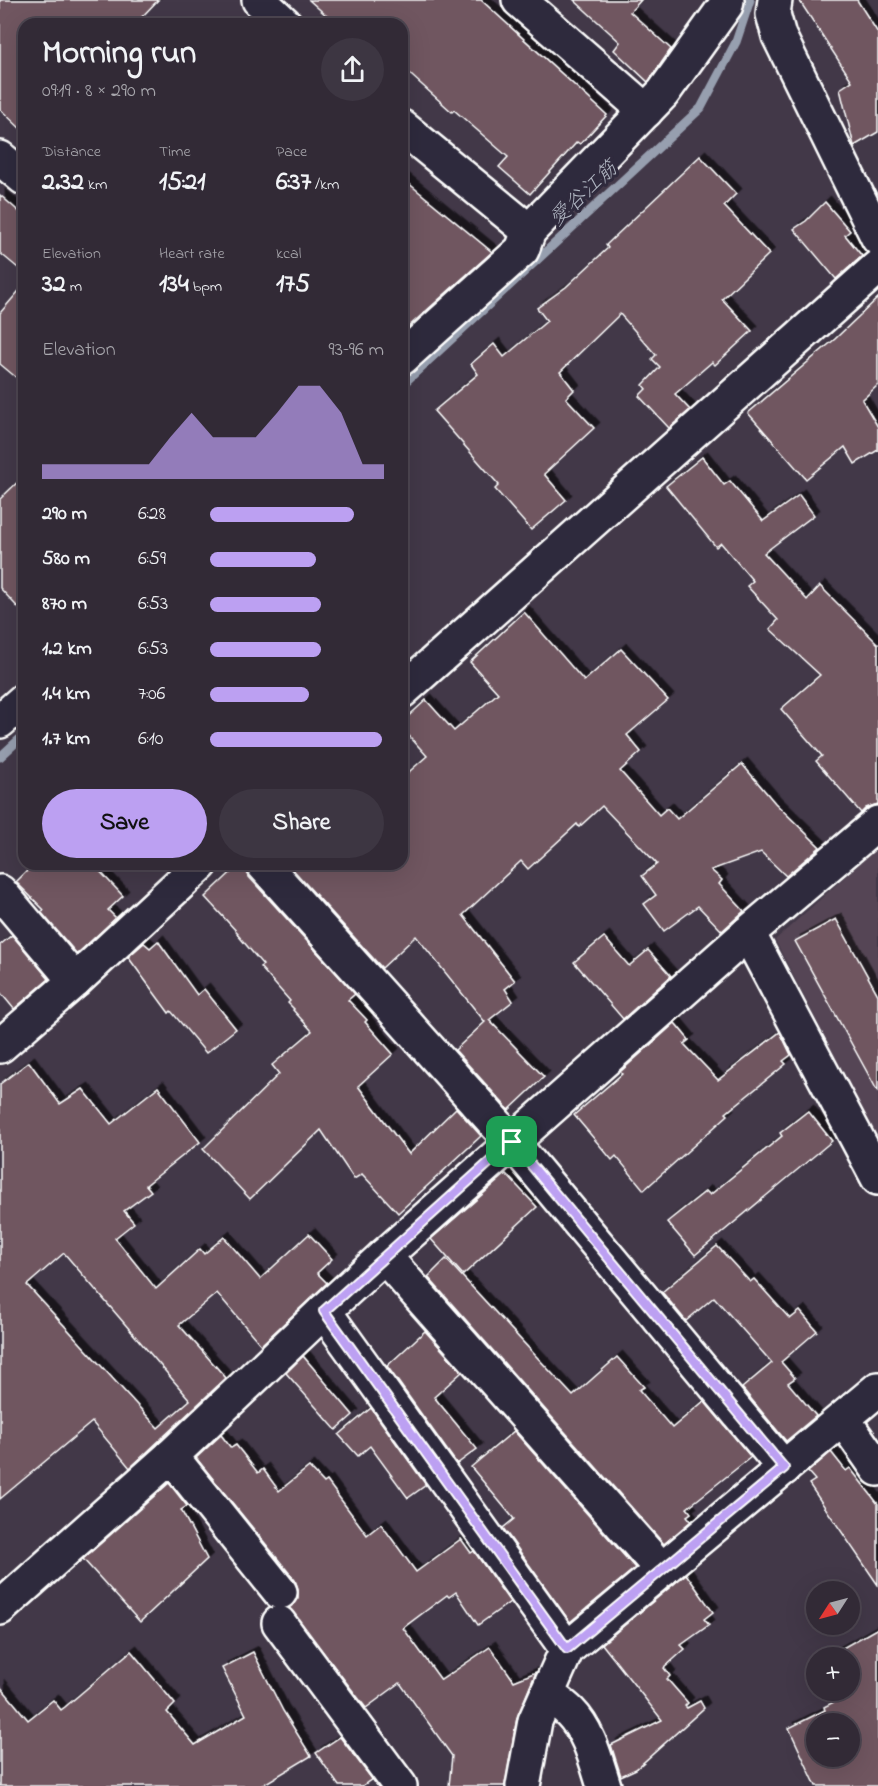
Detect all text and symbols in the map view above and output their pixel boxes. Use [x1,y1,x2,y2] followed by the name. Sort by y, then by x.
[42,30,196,78] text: Morning run
[321,38,384,101] button: share
[42,77,156,106] text: 09:19 · 8 × 290 m
[42,140,101,164] text: Distance
[159,140,191,164] text: Time
[276,140,307,164] text: Pace
[543,153,628,234] water label: 愛谷江筋
[42,164,84,202] text: 2.32
[159,164,206,202] text: 15:21
[276,164,311,202] text: 6:37
[84,173,107,197] text: km
[311,173,340,197] text: /km
[42,242,101,266] text: Elevation
[159,242,225,266] text: Heart rate
[276,242,301,266] text: kcal
[42,266,66,304] text: 32
[159,266,189,304] text: 134
[276,266,310,304] text: 175
[66,275,82,299] text: m
[189,275,222,299] text: bpm
[42,336,116,365] text: Elevation
[329,336,384,365] text: 93–96 m
[42,500,87,529] text: 290 m
[138,500,166,529] text: 6:28
[42,545,90,574] text: 580 m
[138,545,166,574] text: 6:59
[42,590,87,619] text: 870 m
[138,590,168,619] text: 6:53
[42,635,92,664] text: 1.2 km
[138,635,168,664] text: 6:53
[42,680,90,709] text: 1.4 km
[138,680,165,709] text: 7:06
[42,725,90,754] text: 1.7 km
[138,725,164,754] text: 6:10
[42,789,207,858] button: Save
[219,789,384,858] button: Share
[486,1116,537,1167] pin
[495,1125,528,1158] icon: arrive
[806,1581,860,1635] north arrow
[806,1581,860,1767] map controls
[806,1647,860,1701] button: +
[806,1713,860,1767] button: −

